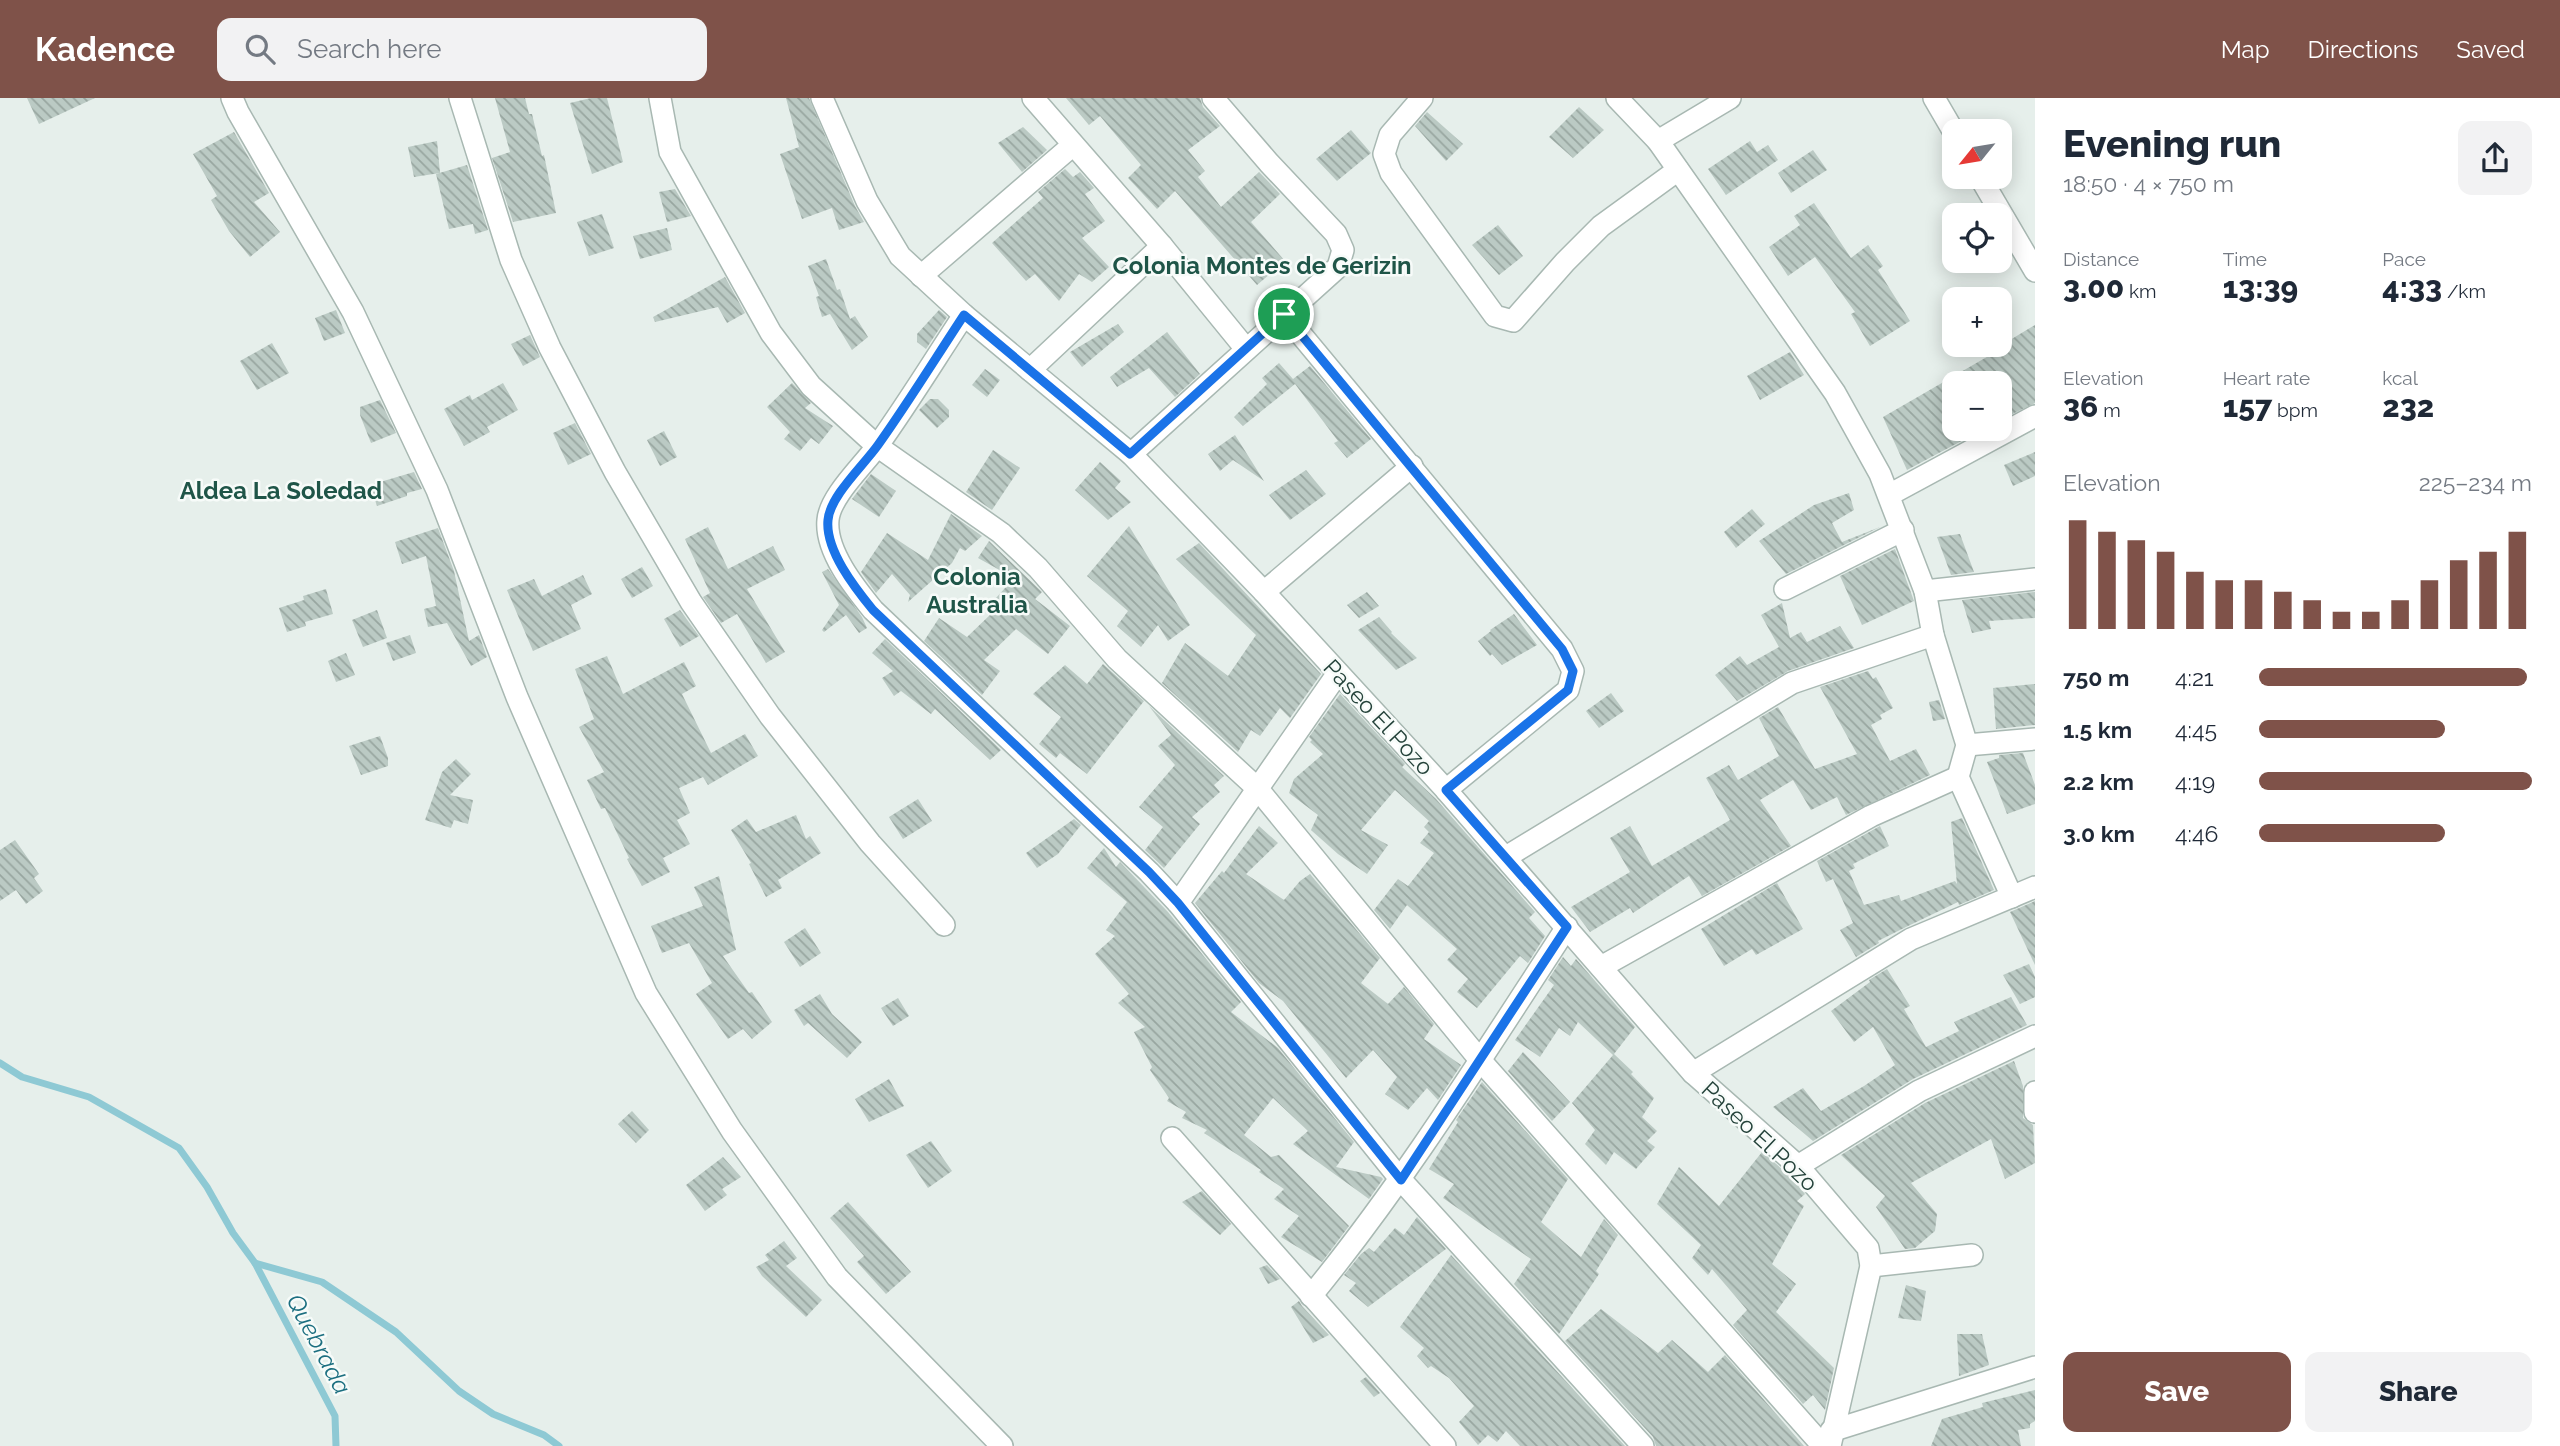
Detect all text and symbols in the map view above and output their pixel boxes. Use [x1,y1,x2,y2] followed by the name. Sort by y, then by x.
[217,18,707,81] search box
[35,30,175,69] text: Kadence
[241,30,279,68] icon: search
[297,34,441,64] text: Search here
[2221,35,2270,64] text: Map
[2308,35,2418,64] text: Directions
[2456,35,2525,64] text: Saved
[1942,119,2012,189] north arrow
[1942,119,2012,441] map controls
[2063,121,2281,166] text: Evening run
[2458,121,2532,195] button: share
[2063,170,2234,197] text: 18:50 · 4 × 750 m
[1942,203,2012,273] button: locate
[2063,248,2139,270] text: Distance
[2223,248,2267,270] text: Time
[2382,248,2426,270] text: Pace
[1112,251,1412,280] district label: Colonia Montes de Gerizin
[2063,270,2124,305] text: 3.00
[2223,270,2298,305] text: 13:39
[2382,270,2442,305] text: 4:33
[2124,280,2156,302] text: km
[2442,280,2486,302] text: /km
[1254,284,1314,344] pin
[1942,287,2012,357] button: +
[1265,295,1303,333] icon: arrive
[2063,367,2144,389] text: Elevation
[2223,367,2310,389] text: Heart rate
[2382,367,2418,389] text: kcal
[1942,371,2012,441] button: −
[2063,389,2098,424] text: 36
[2223,389,2272,424] text: 157
[2382,389,2434,424] text: 232
[2098,399,2121,421] text: m
[2272,399,2318,421] text: bpm
[2063,469,2161,496] text: Elevation
[2419,469,2532,496] text: 225–234 m
[180,476,382,505] district label: Aldea La Soledad
[926,562,1028,619] district label: Colonia Australia
[1318,653,1440,781] street label: Paseo El Pozo
[2063,664,2129,691] text: 750 m
[2175,664,2214,691] text: 4:21
[2063,716,2132,743] text: 1.5 km
[2175,716,2217,743] text: 4:45
[2063,768,2134,795] text: 2.2 km
[2175,768,2215,795] text: 4:19
[2063,820,2135,847] text: 3.0 km
[2175,820,2218,847] text: 4:46
[1696,1075,1824,1197] street label: Paseo El Pozo
[281,1289,357,1399] water label: Quebrada
[2063,1352,2291,1432] button: Save
[2305,1352,2532,1432] button: Share

